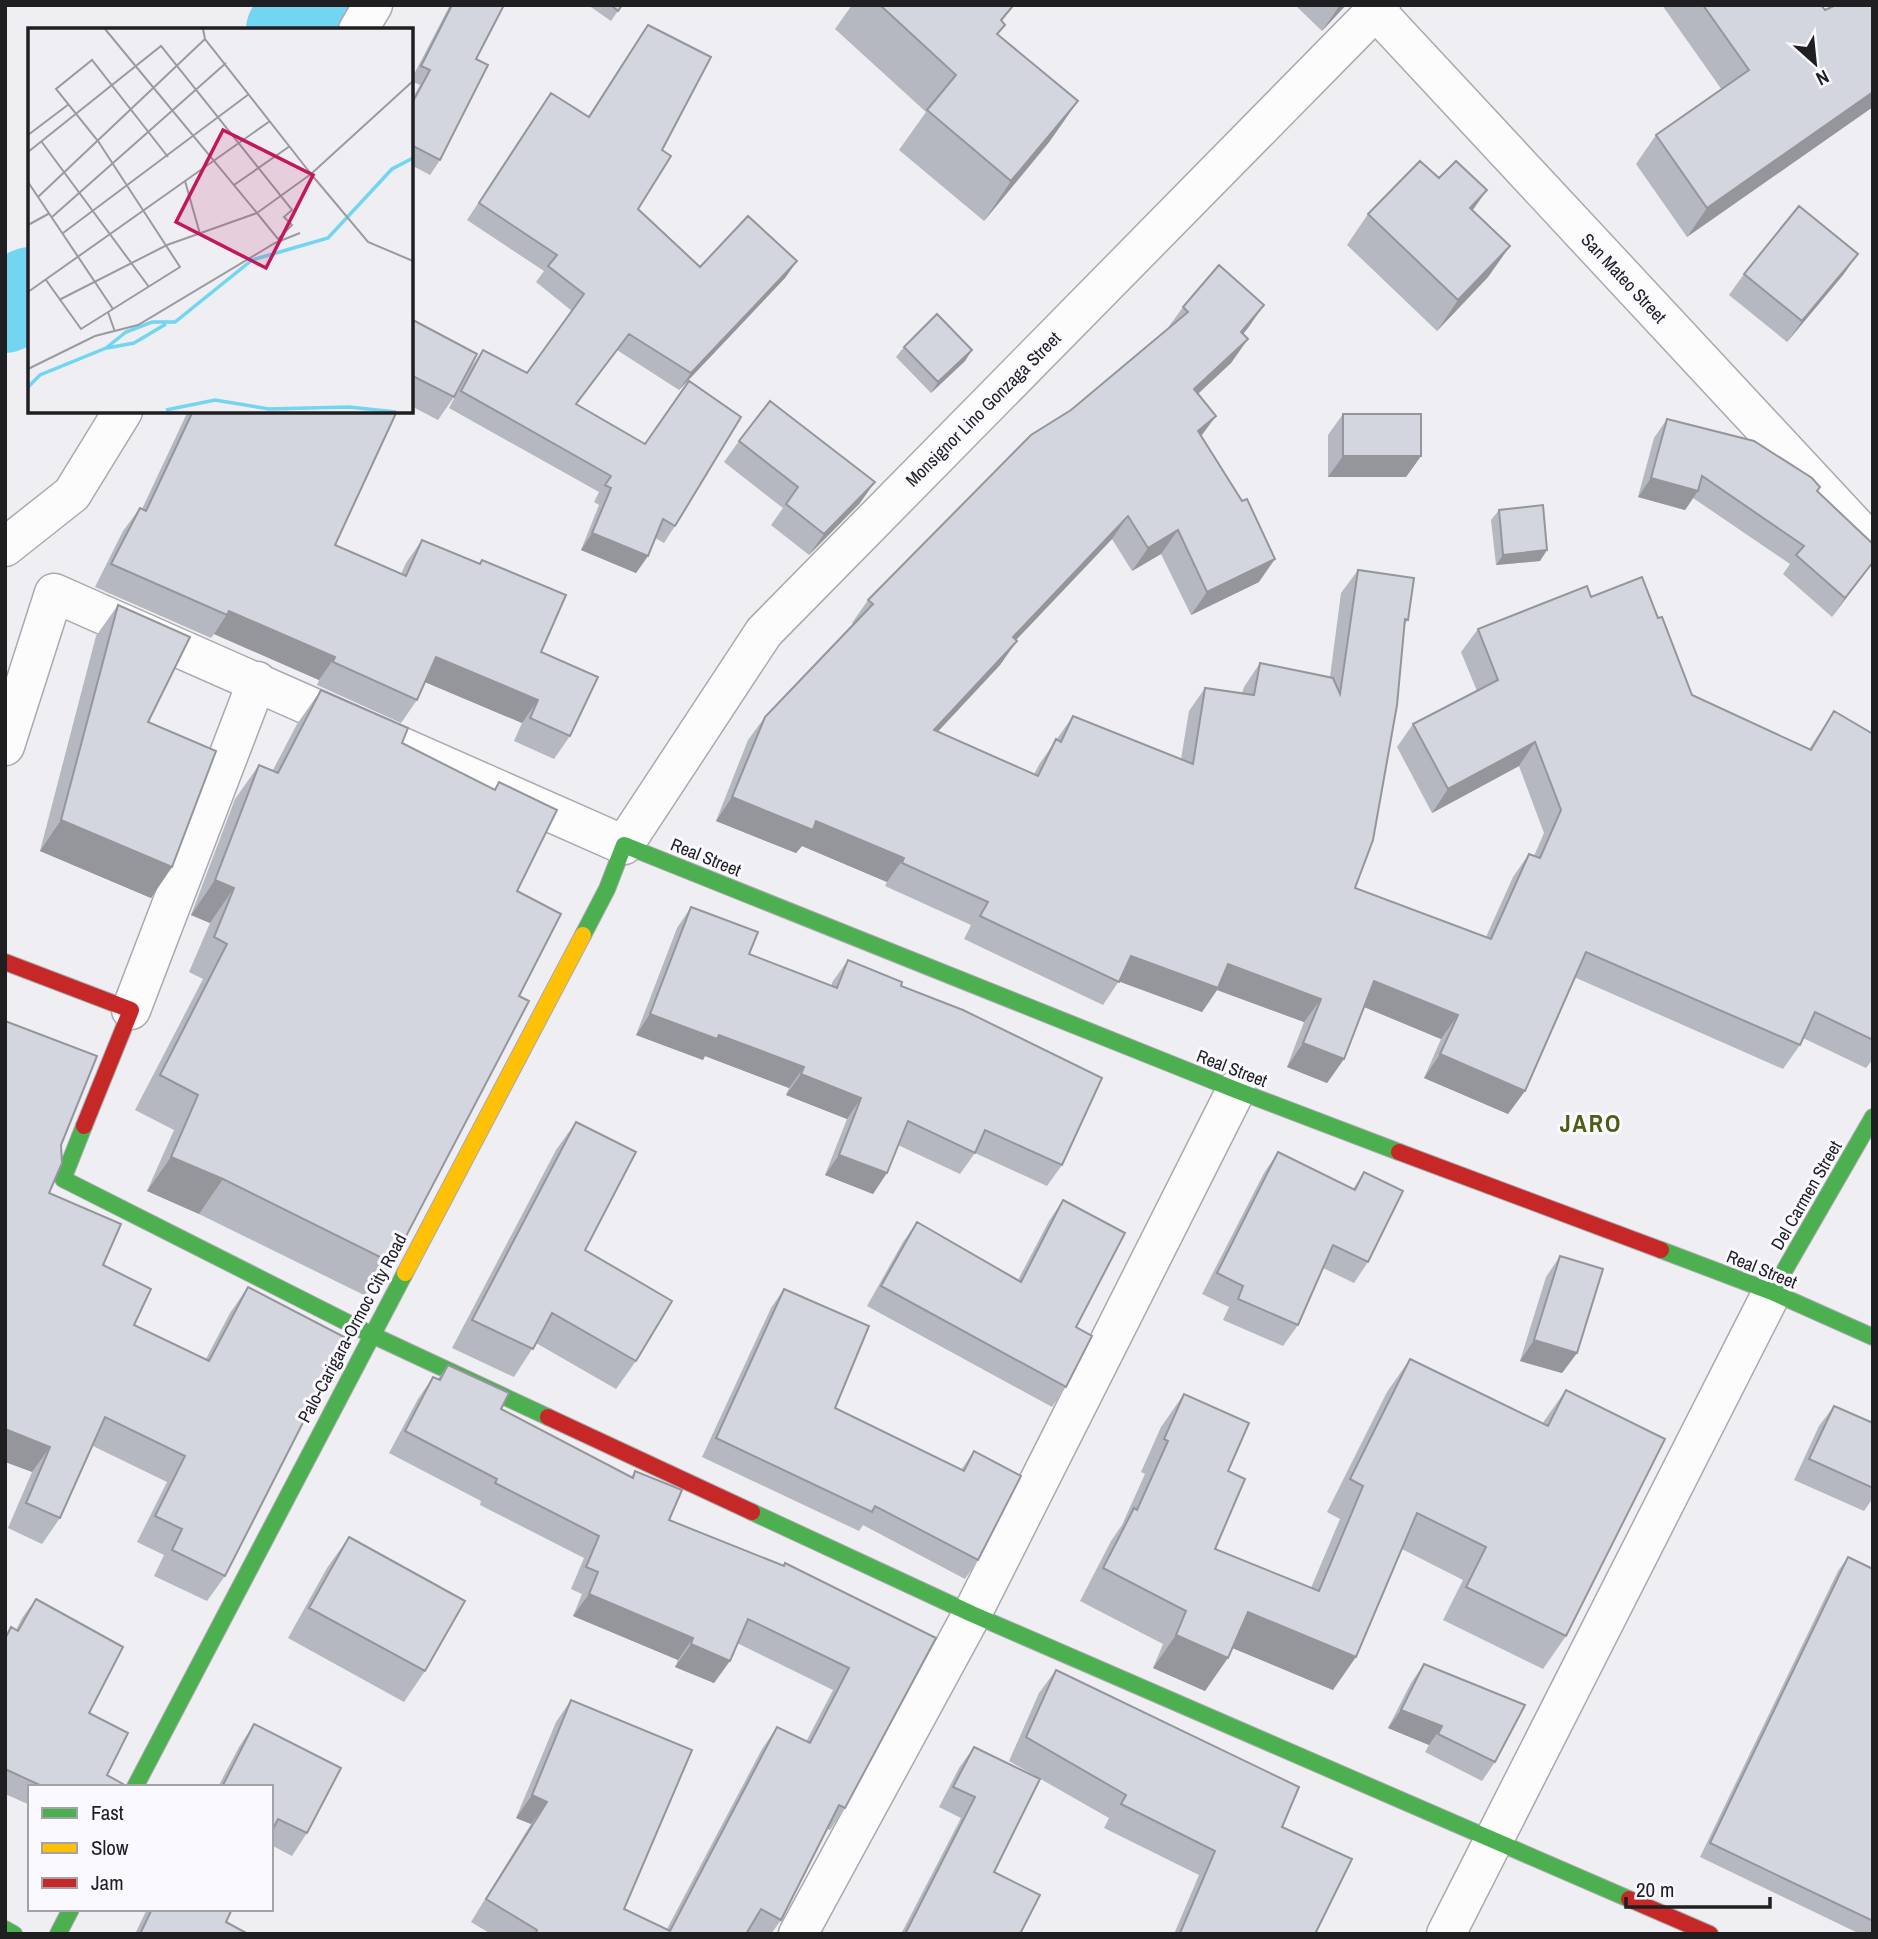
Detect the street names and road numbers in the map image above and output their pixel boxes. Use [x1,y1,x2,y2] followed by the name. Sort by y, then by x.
[1576,227,1672,329] street label: San Mateo Street
[900,326,1066,492] street label: Monsignor Lino Gonzaga Street
[667,832,745,882] street label: Real Street
[1193,1043,1271,1093] street label: Real Street
[1765,1136,1847,1254] street label: Del Carmen Street
[291,1229,413,1427] street label: Palo-Carigara-Ormoc City Road
[1723,1244,1801,1294] street label: Real Street

